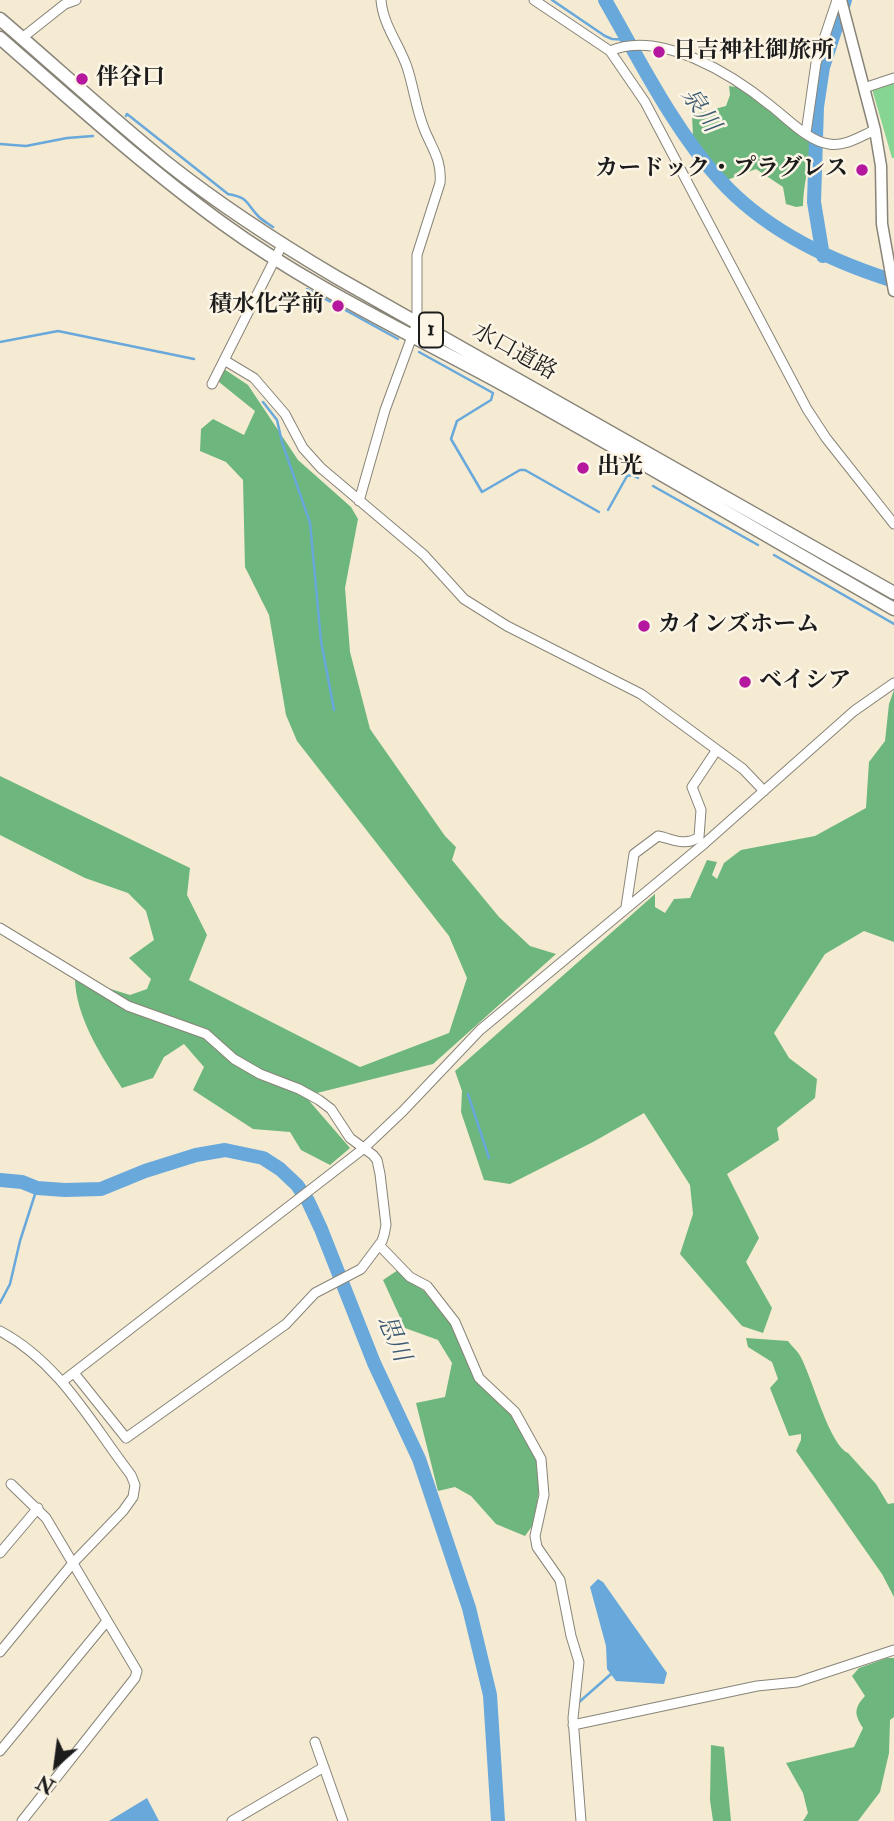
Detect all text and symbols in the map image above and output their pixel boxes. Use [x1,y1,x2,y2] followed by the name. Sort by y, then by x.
[673,38,834,66] place label: 日吉神社御旅所
[651,44,667,60] marker: 日吉神社御旅所
[96,65,165,93] place label: 伴谷口
[74,71,90,87] marker: 伴谷口
[673,83,725,139] water label: 泉川
[595,156,848,184] place label: カードック・プラグレス
[854,162,870,178] marker: カードック・プラグレス
[209,292,324,320] place label: 積水化学前
[330,298,346,314] marker: 積水化学前
[419,312,443,348] road number: 1
[467,319,561,387] street label: 水口道路
[597,454,643,482] place label: 出光
[575,460,591,476] marker: 出光
[658,612,819,640] place label: カインズホーム
[636,618,652,634] marker: カインズホーム
[759,668,851,696] place label: ベイシア
[737,674,753,690] marker: ベイシア
[369,1311,415,1367] water label: 思川
[21,1730,91,1800] north arrow
[33,1769,59,1798] text: N

